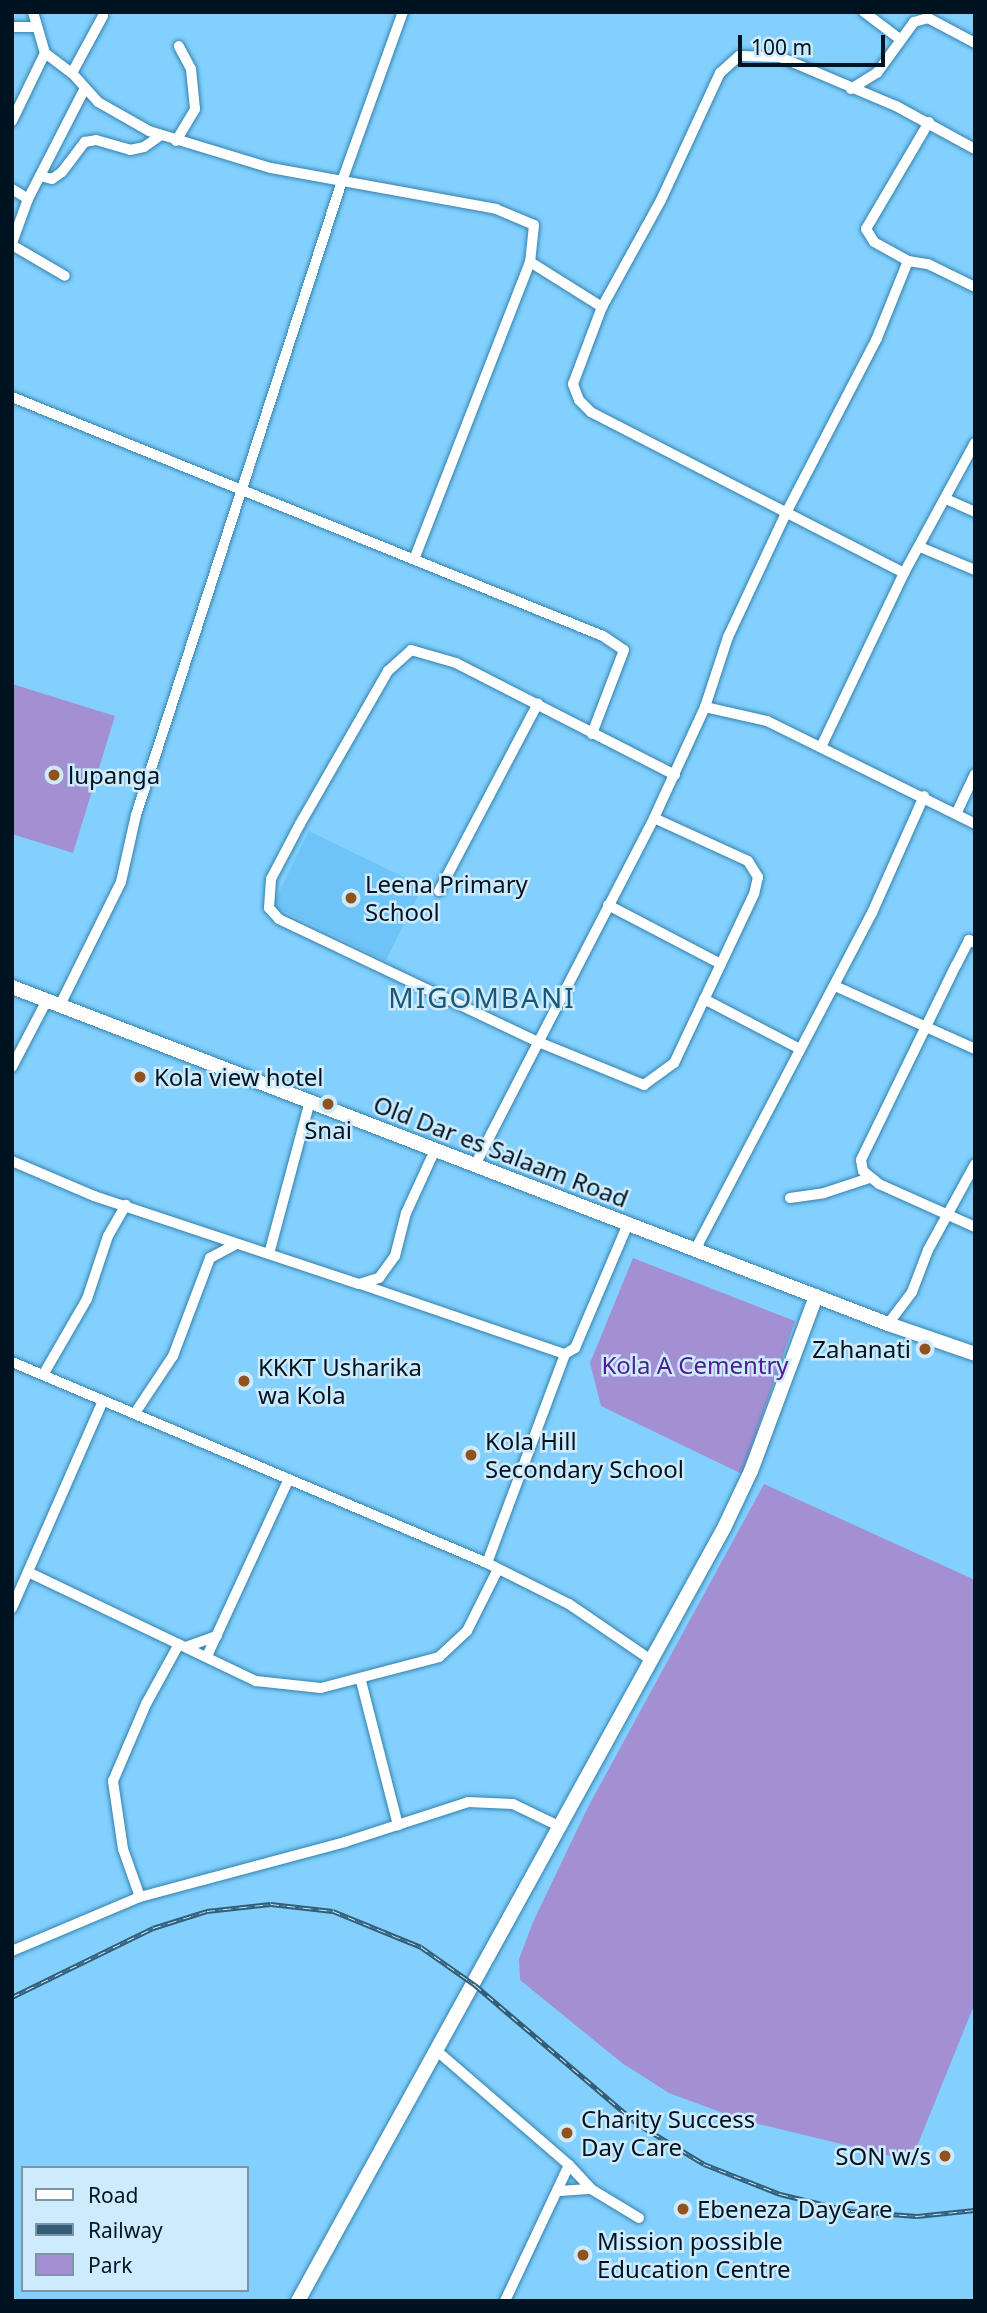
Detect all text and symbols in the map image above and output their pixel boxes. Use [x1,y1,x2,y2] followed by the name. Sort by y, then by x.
[742,21,889,65] scale bar
[751,33,812,61] text: 100 m
[68,761,160,789] place label: lupanga
[46,767,62,783] marker: lupanga
[365,870,528,926] place label: Leena Primary School
[343,890,359,906] marker: Leena Primary School
[389,980,575,1014] district label: MIGOMBANI
[154,1063,324,1091] place label: Kola view hotel
[132,1069,148,1085] marker: Kola view hotel
[370,1089,632,1213] street label: Old Dar es Salaam Road
[320,1096,336,1112] marker: Snai
[304,1116,352,1144] place label: Snai
[812,1335,911,1363] place label: Zahanati
[917,1341,933,1357] marker: Zahanati
[601,1351,789,1379] park label: Kola A Cementry
[258,1353,422,1409] place label: KKKT Usharika wa Kola
[236,1373,252,1389] marker: KKKT Usharika wa Kola
[485,1427,684,1483] place label: Kola Hill Secondary School
[463,1447,479,1463] marker: Kola Hill Secondary School
[581,2105,755,2161] place label: Charity Success Day Care
[559,2125,575,2141] marker: Charity Success Day Care
[835,2142,931,2170] place label: SON w/s
[937,2148,953,2164] marker: SON w/s
[21,2166,248,2292] legend
[88,2181,138,2209] text: Road
[697,2195,893,2223] place label: Ebeneza DayCare
[675,2201,691,2217] marker: Ebeneza DayCare
[88,2216,163,2244] text: Railway
[597,2227,791,2283] place label: Mission possible Education Centre
[575,2247,591,2263] marker: Mission possible Education Centre
[88,2251,132,2279] text: Park

